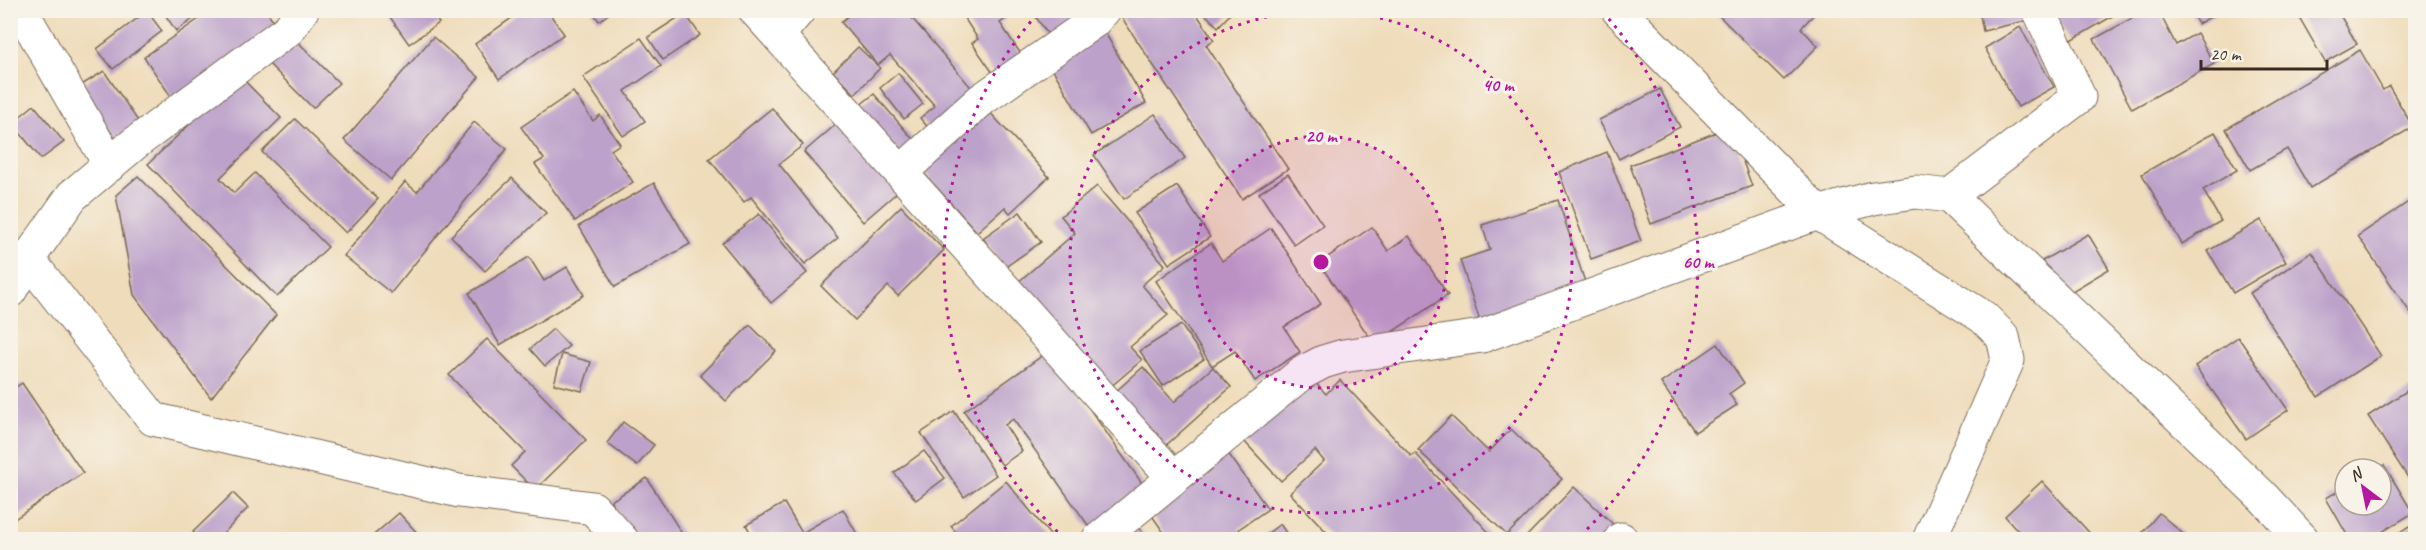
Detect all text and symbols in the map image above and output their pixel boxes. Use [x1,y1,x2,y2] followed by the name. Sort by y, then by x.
[2201,33,2327,71] scale bar
[2210,43,2243,65] text: 20 m
[1483,74,1515,96] text: 40 m
[1306,125,1338,147] text: 20 m
[1682,251,1715,273] text: 60 m
[1311,252,1331,272] centre of rings
[2333,457,2393,517] north arrow
[2346,462,2368,486] text: N

